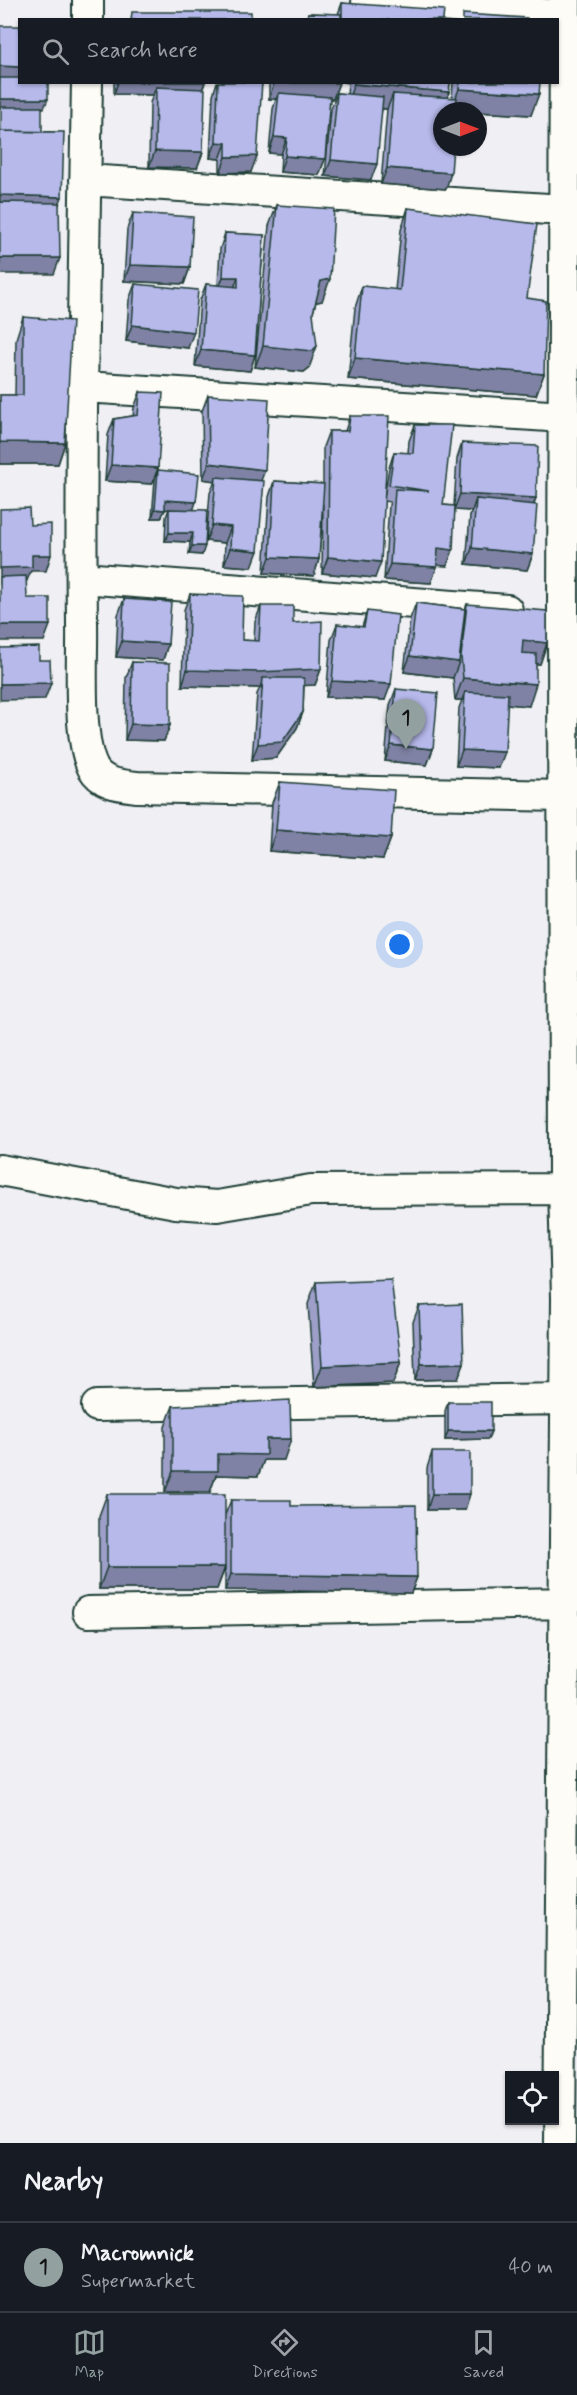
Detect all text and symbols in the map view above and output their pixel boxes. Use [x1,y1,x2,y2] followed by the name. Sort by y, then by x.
[18,18,559,84] search box
[39,35,72,68] icon: search
[87,37,198,65] text: Search here
[433,102,487,156] north arrow
[386,700,426,749] pin: 1
[385,930,414,959] your location
[505,2071,559,2125] map controls
[505,2071,559,2125] button: locate
[24,2165,103,2199] text: Nearby
[81,2240,194,2268] text: Macromnick
[39,2254,48,2281] text: 1
[509,2254,553,2281] text: 40 m
[81,2268,195,2295] text: Supermarket
[73,2326,106,2383] tab: Map
[252,2326,318,2383] tab: Directions
[464,2326,504,2383] tab: Saved

